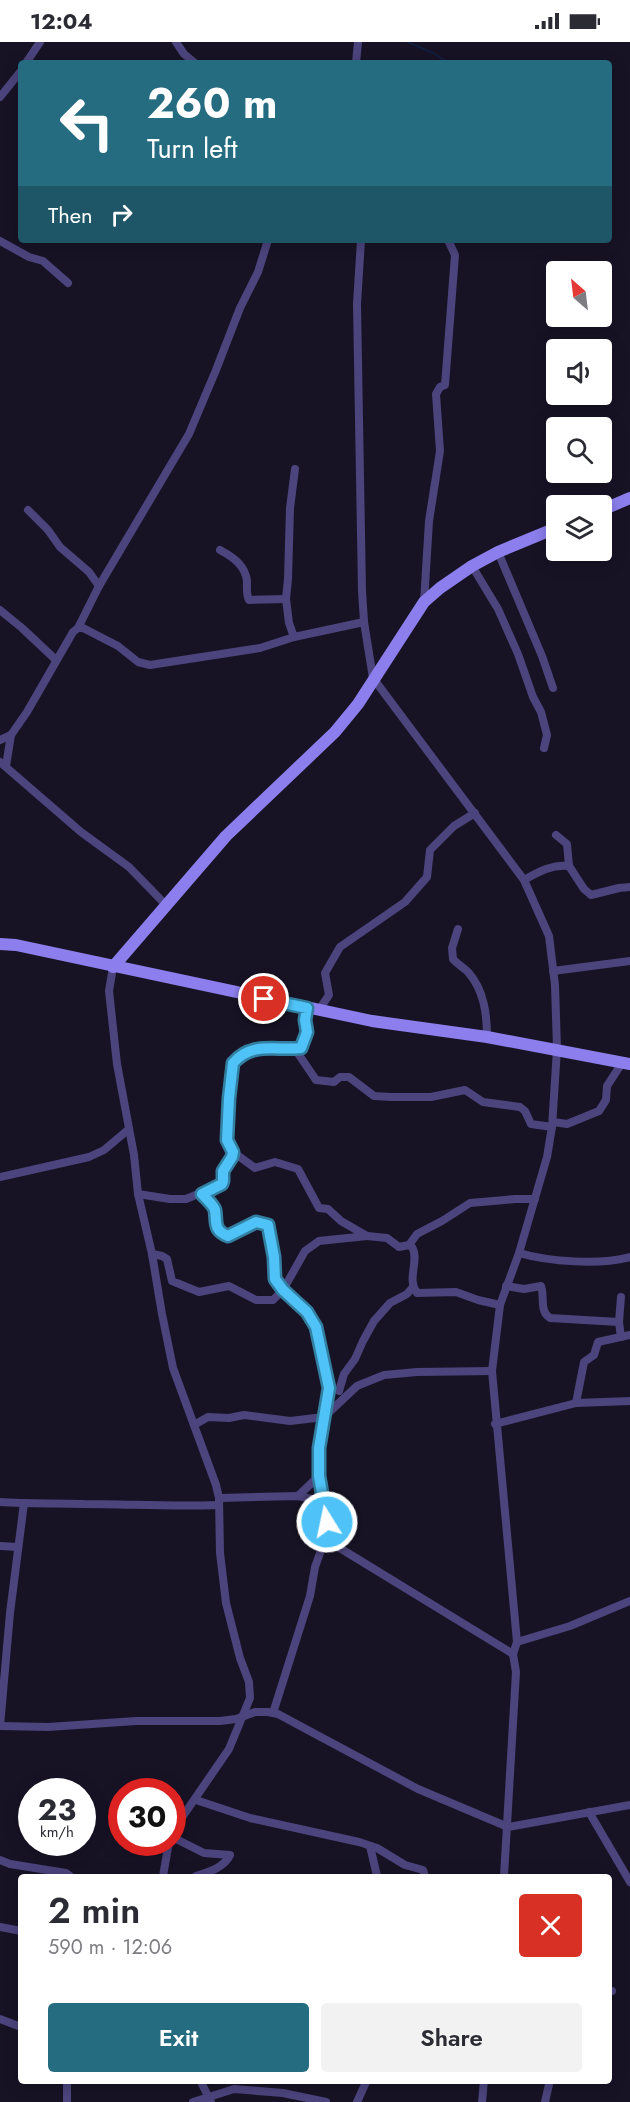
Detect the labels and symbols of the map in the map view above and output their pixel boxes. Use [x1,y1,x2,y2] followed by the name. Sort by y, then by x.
[546,261,612,327] north arrow
[238,973,289,1024] pin
[295,1490,359,1554] position arrow
[108,1778,186,1856] speed limit sign: 30

